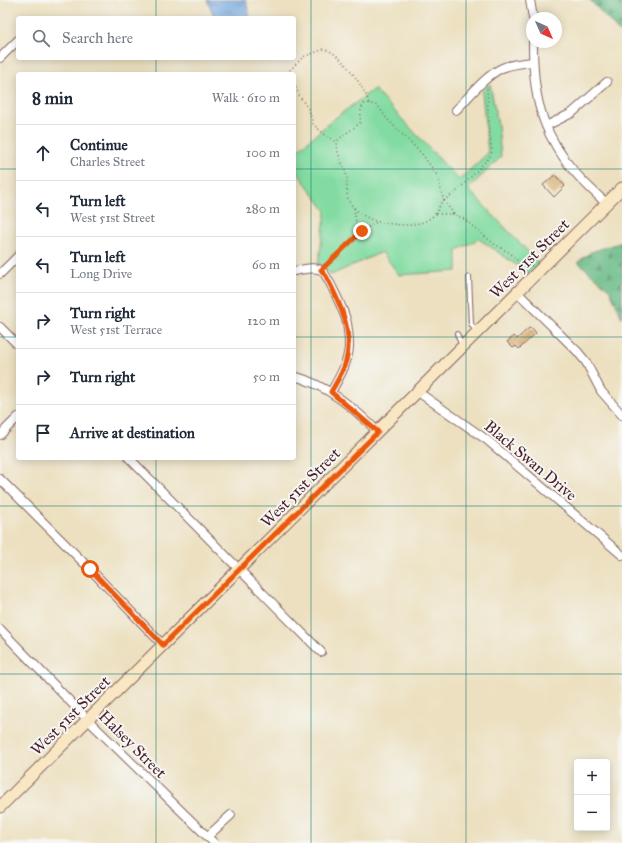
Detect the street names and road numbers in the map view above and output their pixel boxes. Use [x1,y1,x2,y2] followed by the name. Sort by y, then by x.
[486,214,573,302] street label: West 51st Street
[481,416,581,505] street label: Black Swan Drive
[257,443,344,531] street label: West 51st Street
[27,671,114,759] street label: West 51st Street
[95,707,171,782] street label: Halsey Street

